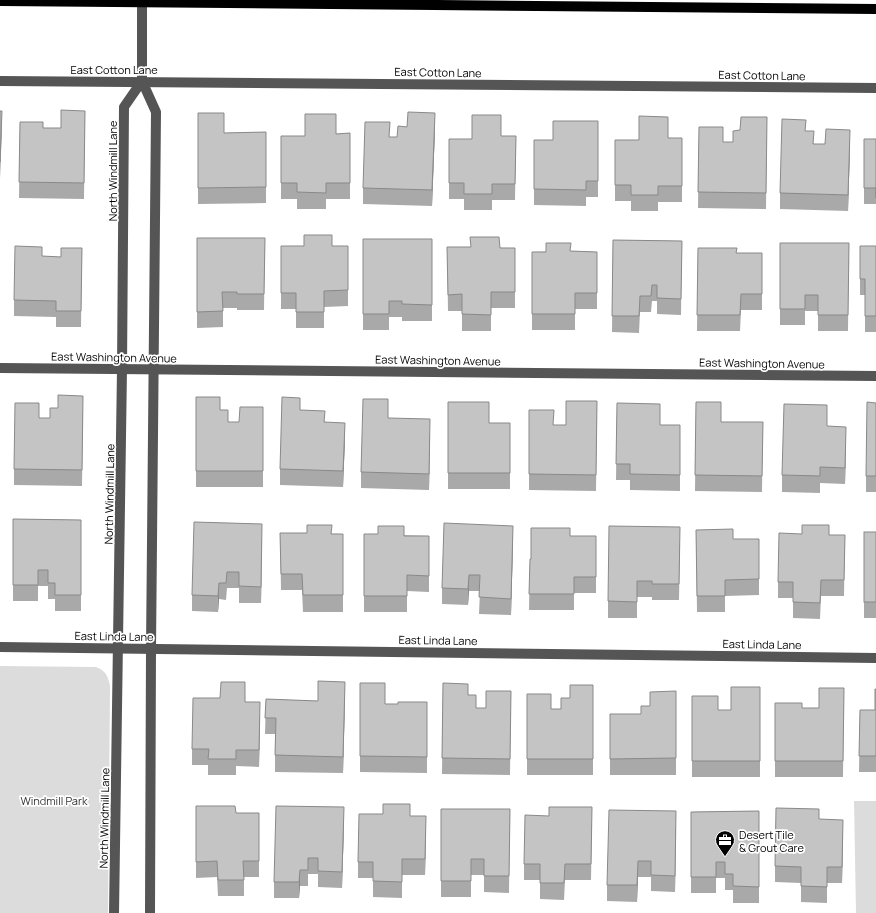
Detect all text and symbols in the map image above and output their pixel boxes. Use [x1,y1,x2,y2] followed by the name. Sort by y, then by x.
[70,62,158,77] street label: East Cotton Lane
[394,64,482,80] street label: East Cotton Lane
[718,67,806,83] street label: East Cotton Lane
[105,120,120,221] street label: North Windmill Lane
[51,348,178,366] street label: East Washington Avenue
[375,351,502,369] street label: East Washington Avenue
[699,354,826,372] street label: East Washington Avenue
[101,443,117,544] street label: North Windmill Lane
[74,628,154,644] street label: East Linda Lane
[398,632,478,648] street label: East Linda Lane
[722,636,802,652] street label: East Linda Lane
[96,767,112,868] street label: North Windmill Lane
[21,793,88,808] park label: Windmill Park
[739,827,804,855] place label: Desert Tile & Grout Care
[714,829,736,857] office icon: Desert Tile & Grout Care

